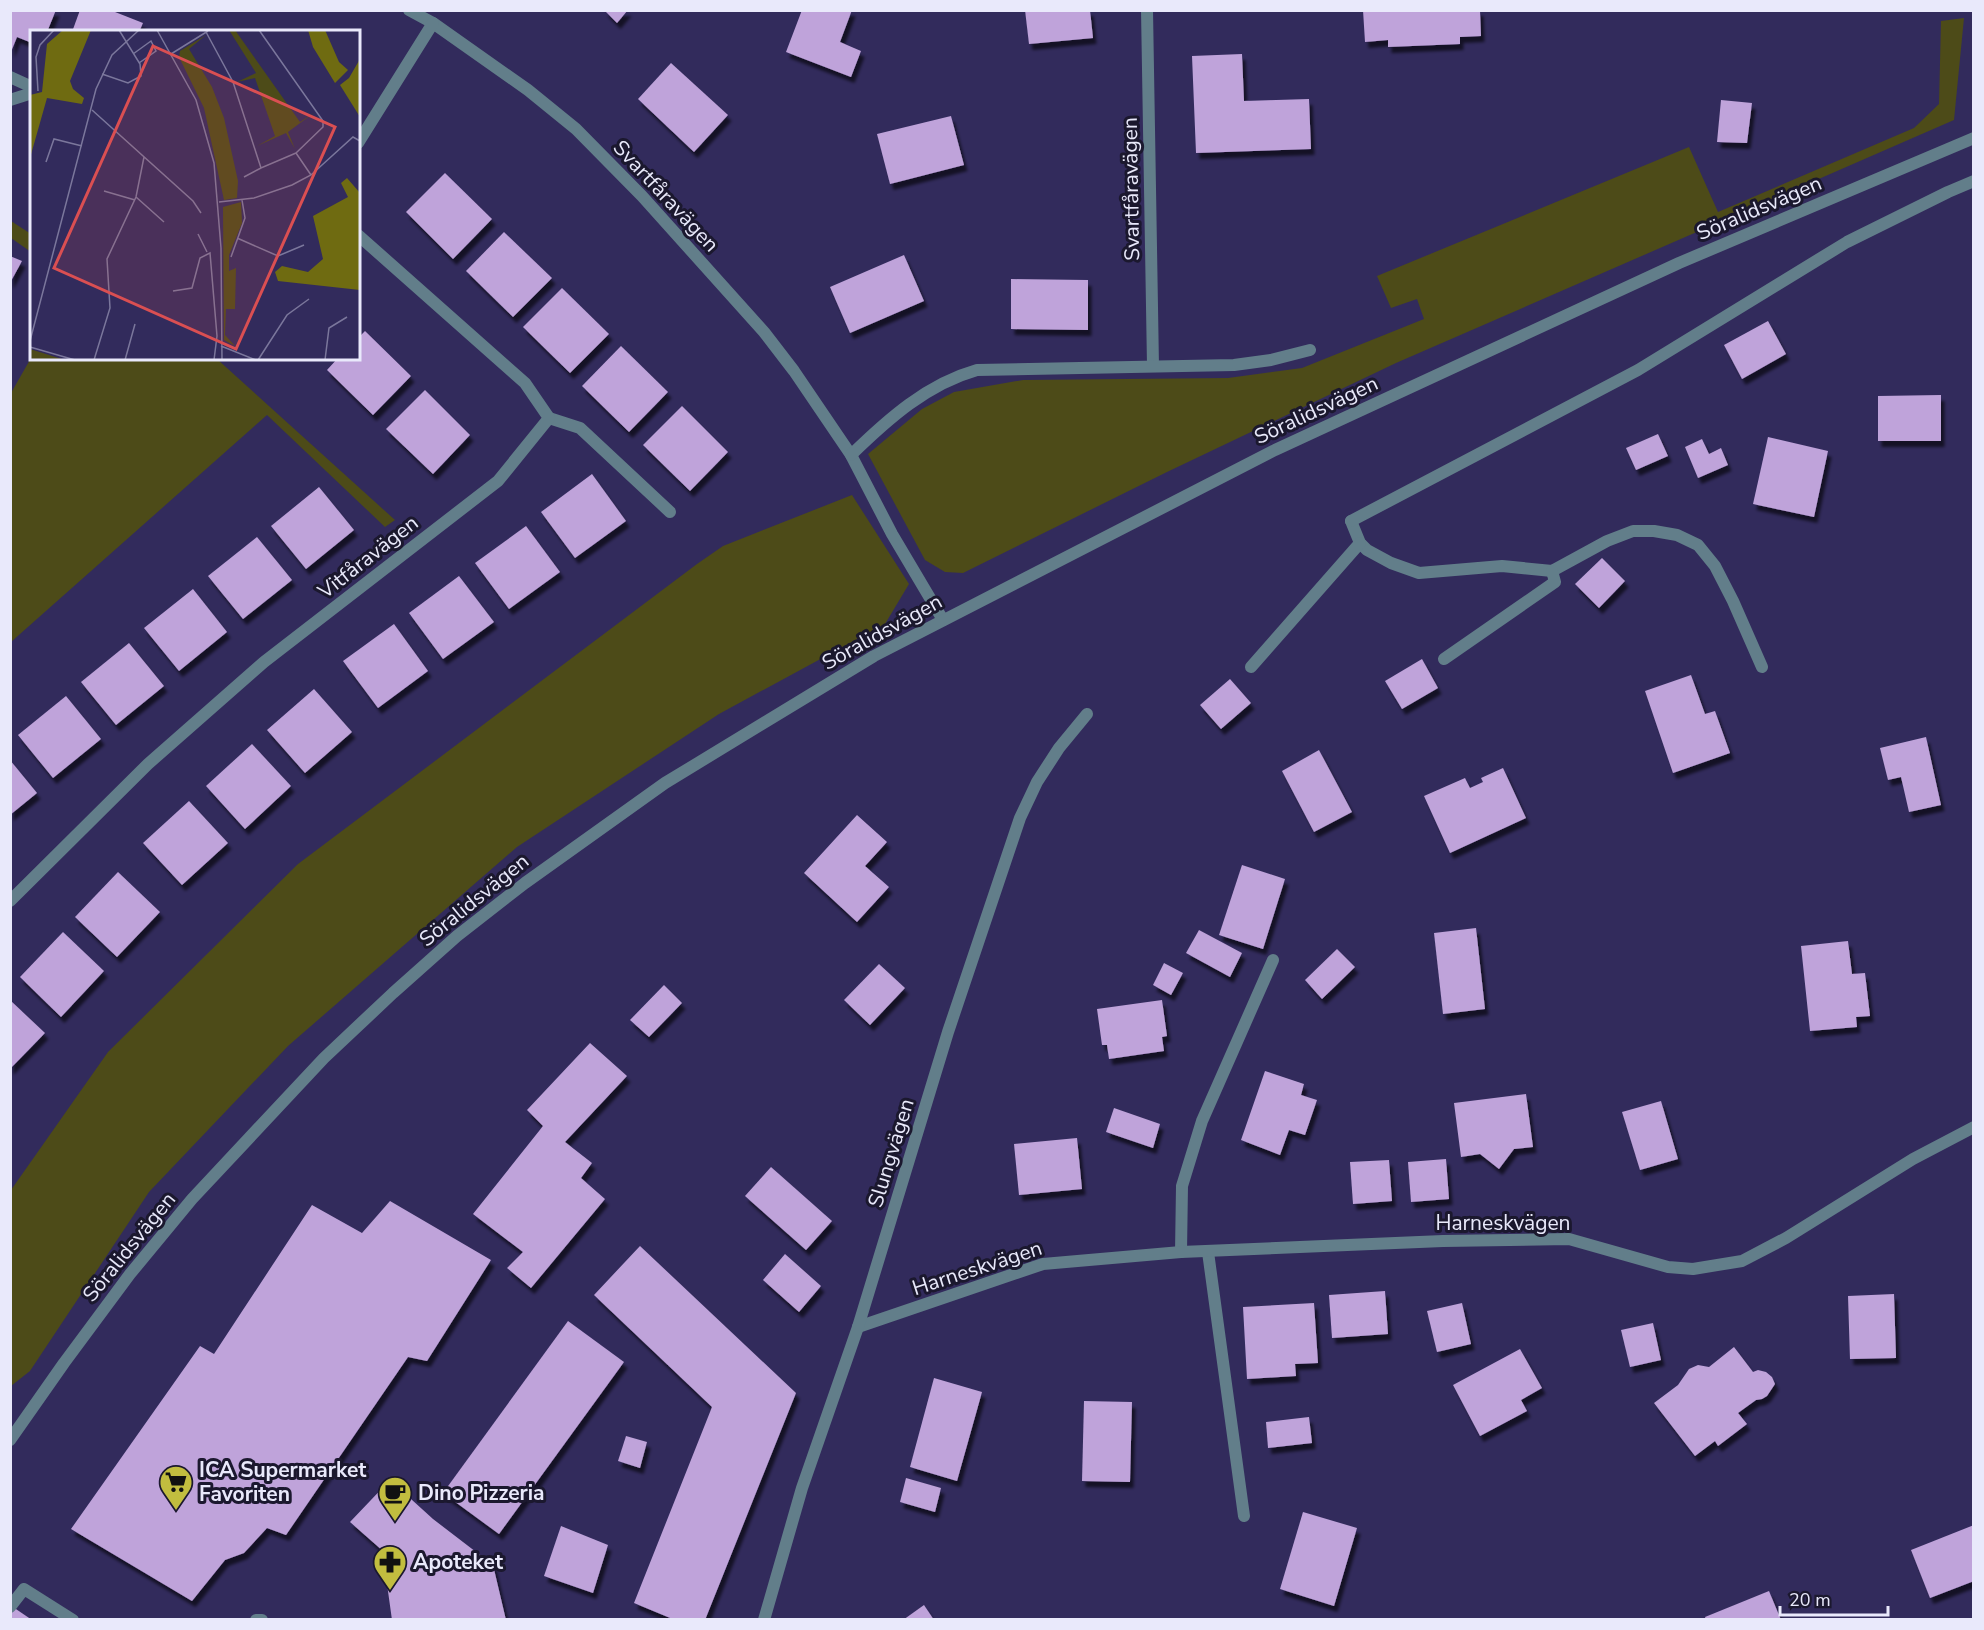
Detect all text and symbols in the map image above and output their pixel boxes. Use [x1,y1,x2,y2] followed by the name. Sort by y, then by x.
[30,30,360,360] inset map
[1116,117,1146,261] street label: Svartfåravägen
[607,134,725,258] street label: Svartfåravägen
[1692,169,1826,247] street label: Söralidsvägen
[1250,369,1382,451] street label: Söralidsvägen
[311,509,424,606] street label: Vitfåravägen
[817,587,947,677] street label: Söralidsvägen
[413,847,535,953] street label: Söralidsvägen
[861,1095,921,1211] street label: Slungvägen
[76,1186,182,1308] street label: Söralidsvägen
[1435,1209,1571,1237] street label: Harneskvägen
[908,1234,1046,1302] street label: Harneskvägen
[199,1456,367,1508] place label: ICA Supermarket Favoriten
[158,1464,194,1511] supermarket icon: ICA Supermarket Favoriten
[377,1475,413,1522] cafe icon: Dino Pizzeria
[418,1479,545,1507] place label: Dino Pizzeria
[372,1544,408,1591] pharmacy icon: Apoteket
[413,1548,504,1576] place label: Apoteket
[1780,1579,1888,1617] scale bar
[1789,1588,1831,1612] text: 20 m

